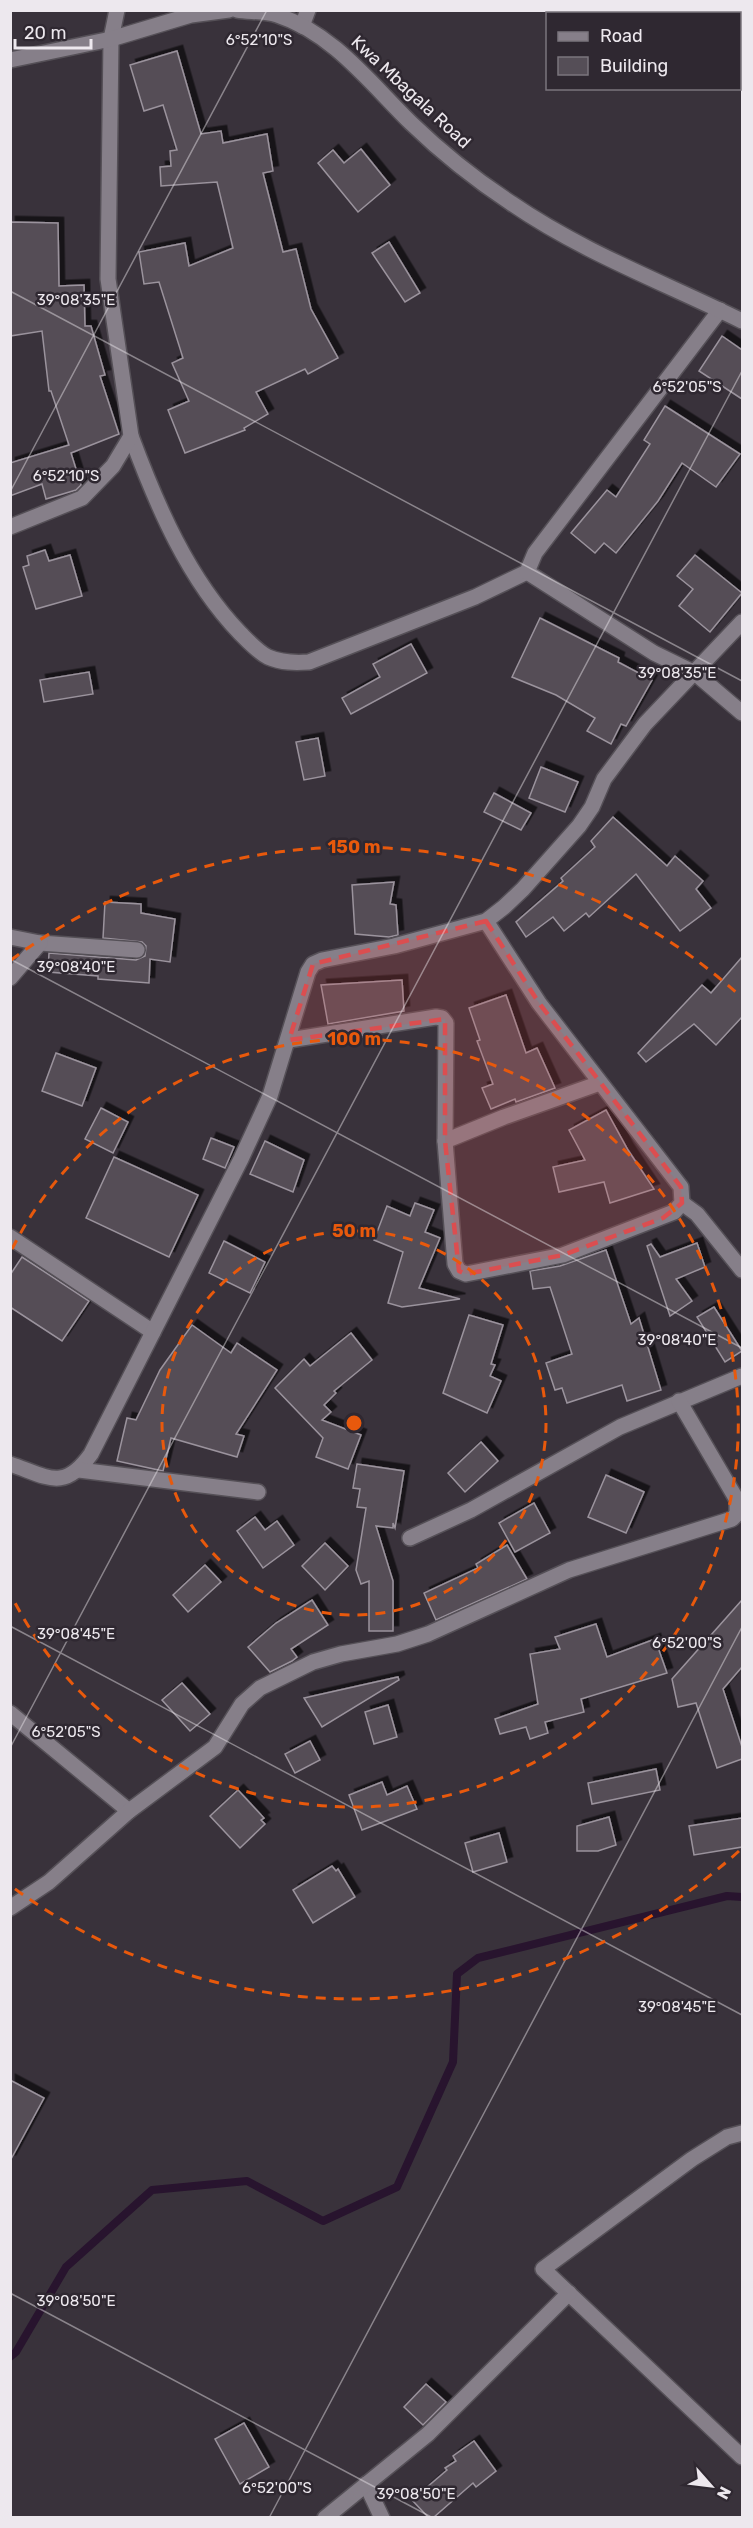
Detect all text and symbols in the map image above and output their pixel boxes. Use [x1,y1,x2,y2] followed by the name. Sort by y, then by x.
[15,12,92,50] scale bar
[546,12,741,90] legend
[24,22,66,44] text: 20 m
[600,25,643,47] text: Road
[226,31,292,49] text: 6°52'10"S
[347,31,475,153] street label: Kwa Mbagala Road
[600,55,668,77] text: Building
[37,291,115,309] text: 39°08'35"E
[652,378,722,396] text: 6°52'05"S
[33,467,99,485] text: 6°52'10"S
[638,664,716,682] text: 39°08'35"E
[327,836,381,858] text: 150 m
[37,958,115,976] text: 39°08'40"E
[327,1028,381,1050] text: 100 m
[332,1220,376,1242] text: 50 m
[638,1331,716,1349] text: 39°08'40"E
[344,1413,364,1433] centre of rings
[37,1625,115,1643] text: 39°08'45"E
[652,1634,722,1652] text: 6°52'00"S
[31,1723,101,1741] text: 6°52'05"S
[638,1998,716,2016] text: 39°08'45"E
[36,2292,116,2310] text: 39°08'50"E
[681,2456,741,2516] north arrow
[242,2479,312,2497] text: 6°52'00"S
[713,2483,735,2502] text: N
[376,2485,456,2503] text: 39°08'50"E

